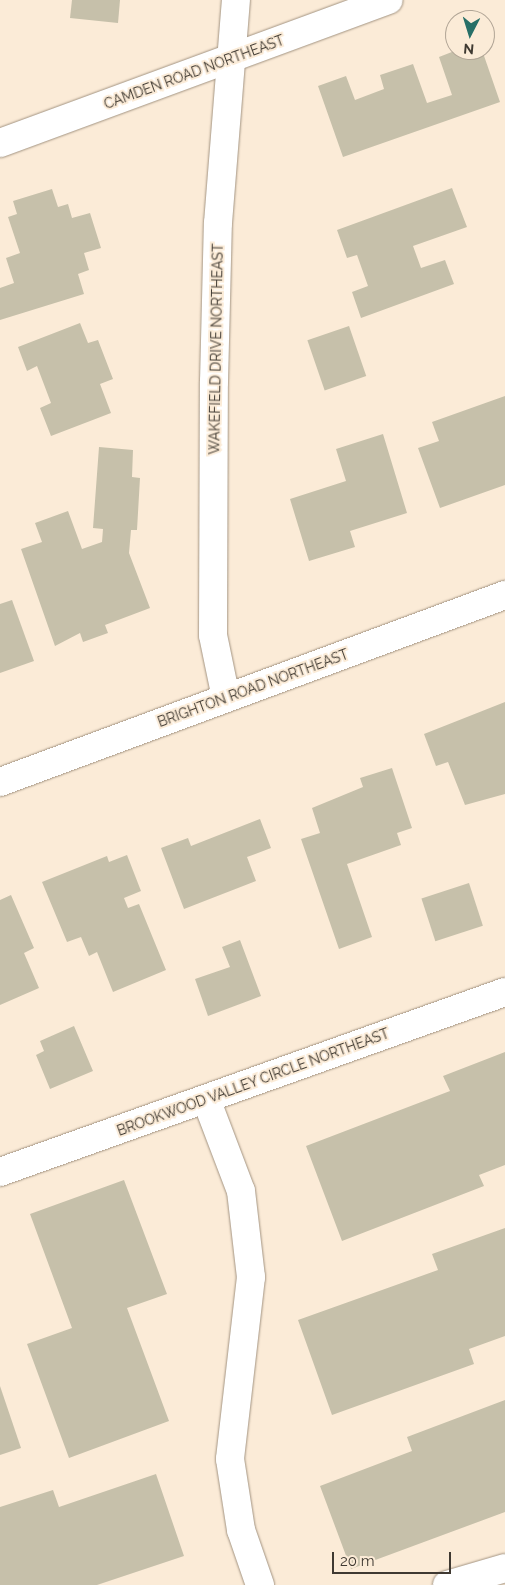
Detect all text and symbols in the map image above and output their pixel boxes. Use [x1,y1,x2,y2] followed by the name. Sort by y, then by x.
[445,10,495,60] north arrow
[102,32,286,112] street label: CAMDEN ROAD NORTHEAST
[463,41,475,57] text: N
[206,243,226,455] street label: WAKEFIELD DRIVE NORTHEAST
[155,646,351,730] street label: BRIGHTON ROAD NORTHEAST
[114,1025,392,1139] street label: BROOKWOOD VALLEY CIRCLE NORTHEAST
[335,1542,454,1574] scale bar
[340,1552,375,1570] text: 20 m

